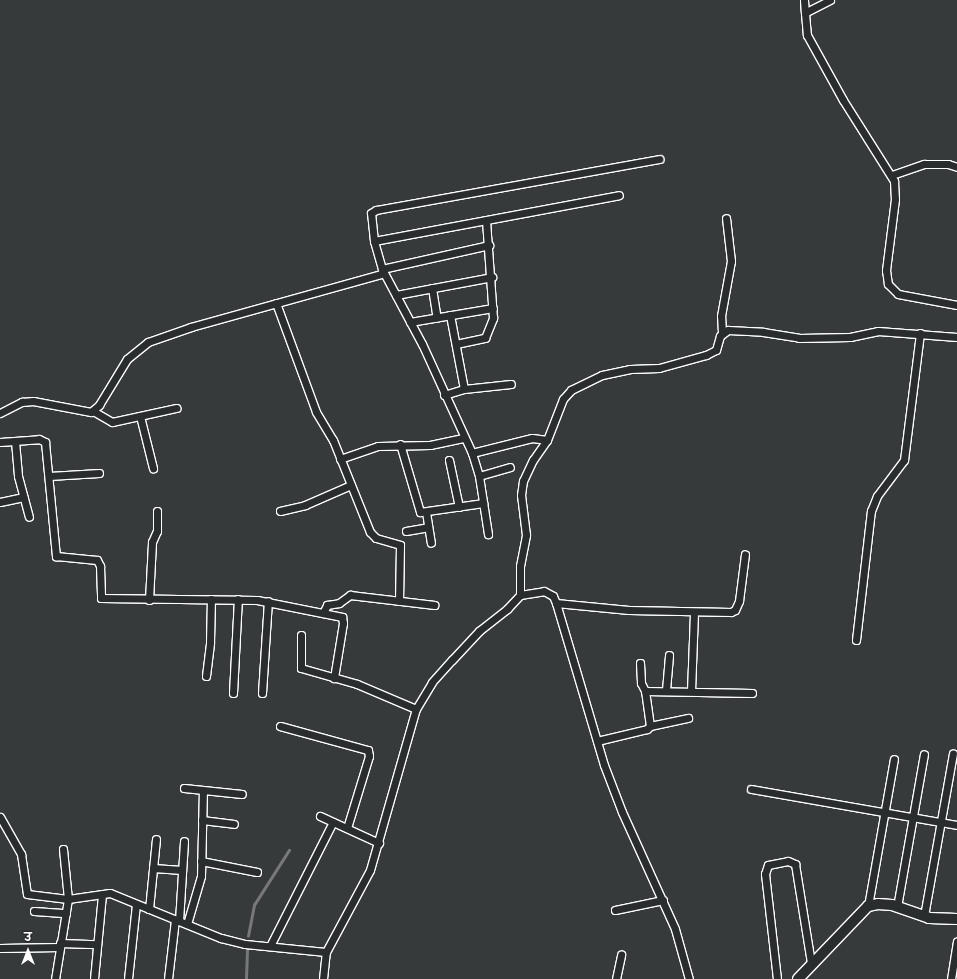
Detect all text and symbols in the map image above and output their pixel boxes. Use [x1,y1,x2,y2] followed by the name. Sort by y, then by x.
[8,931,48,971] north arrow
[24,933,32,945] text: उ

